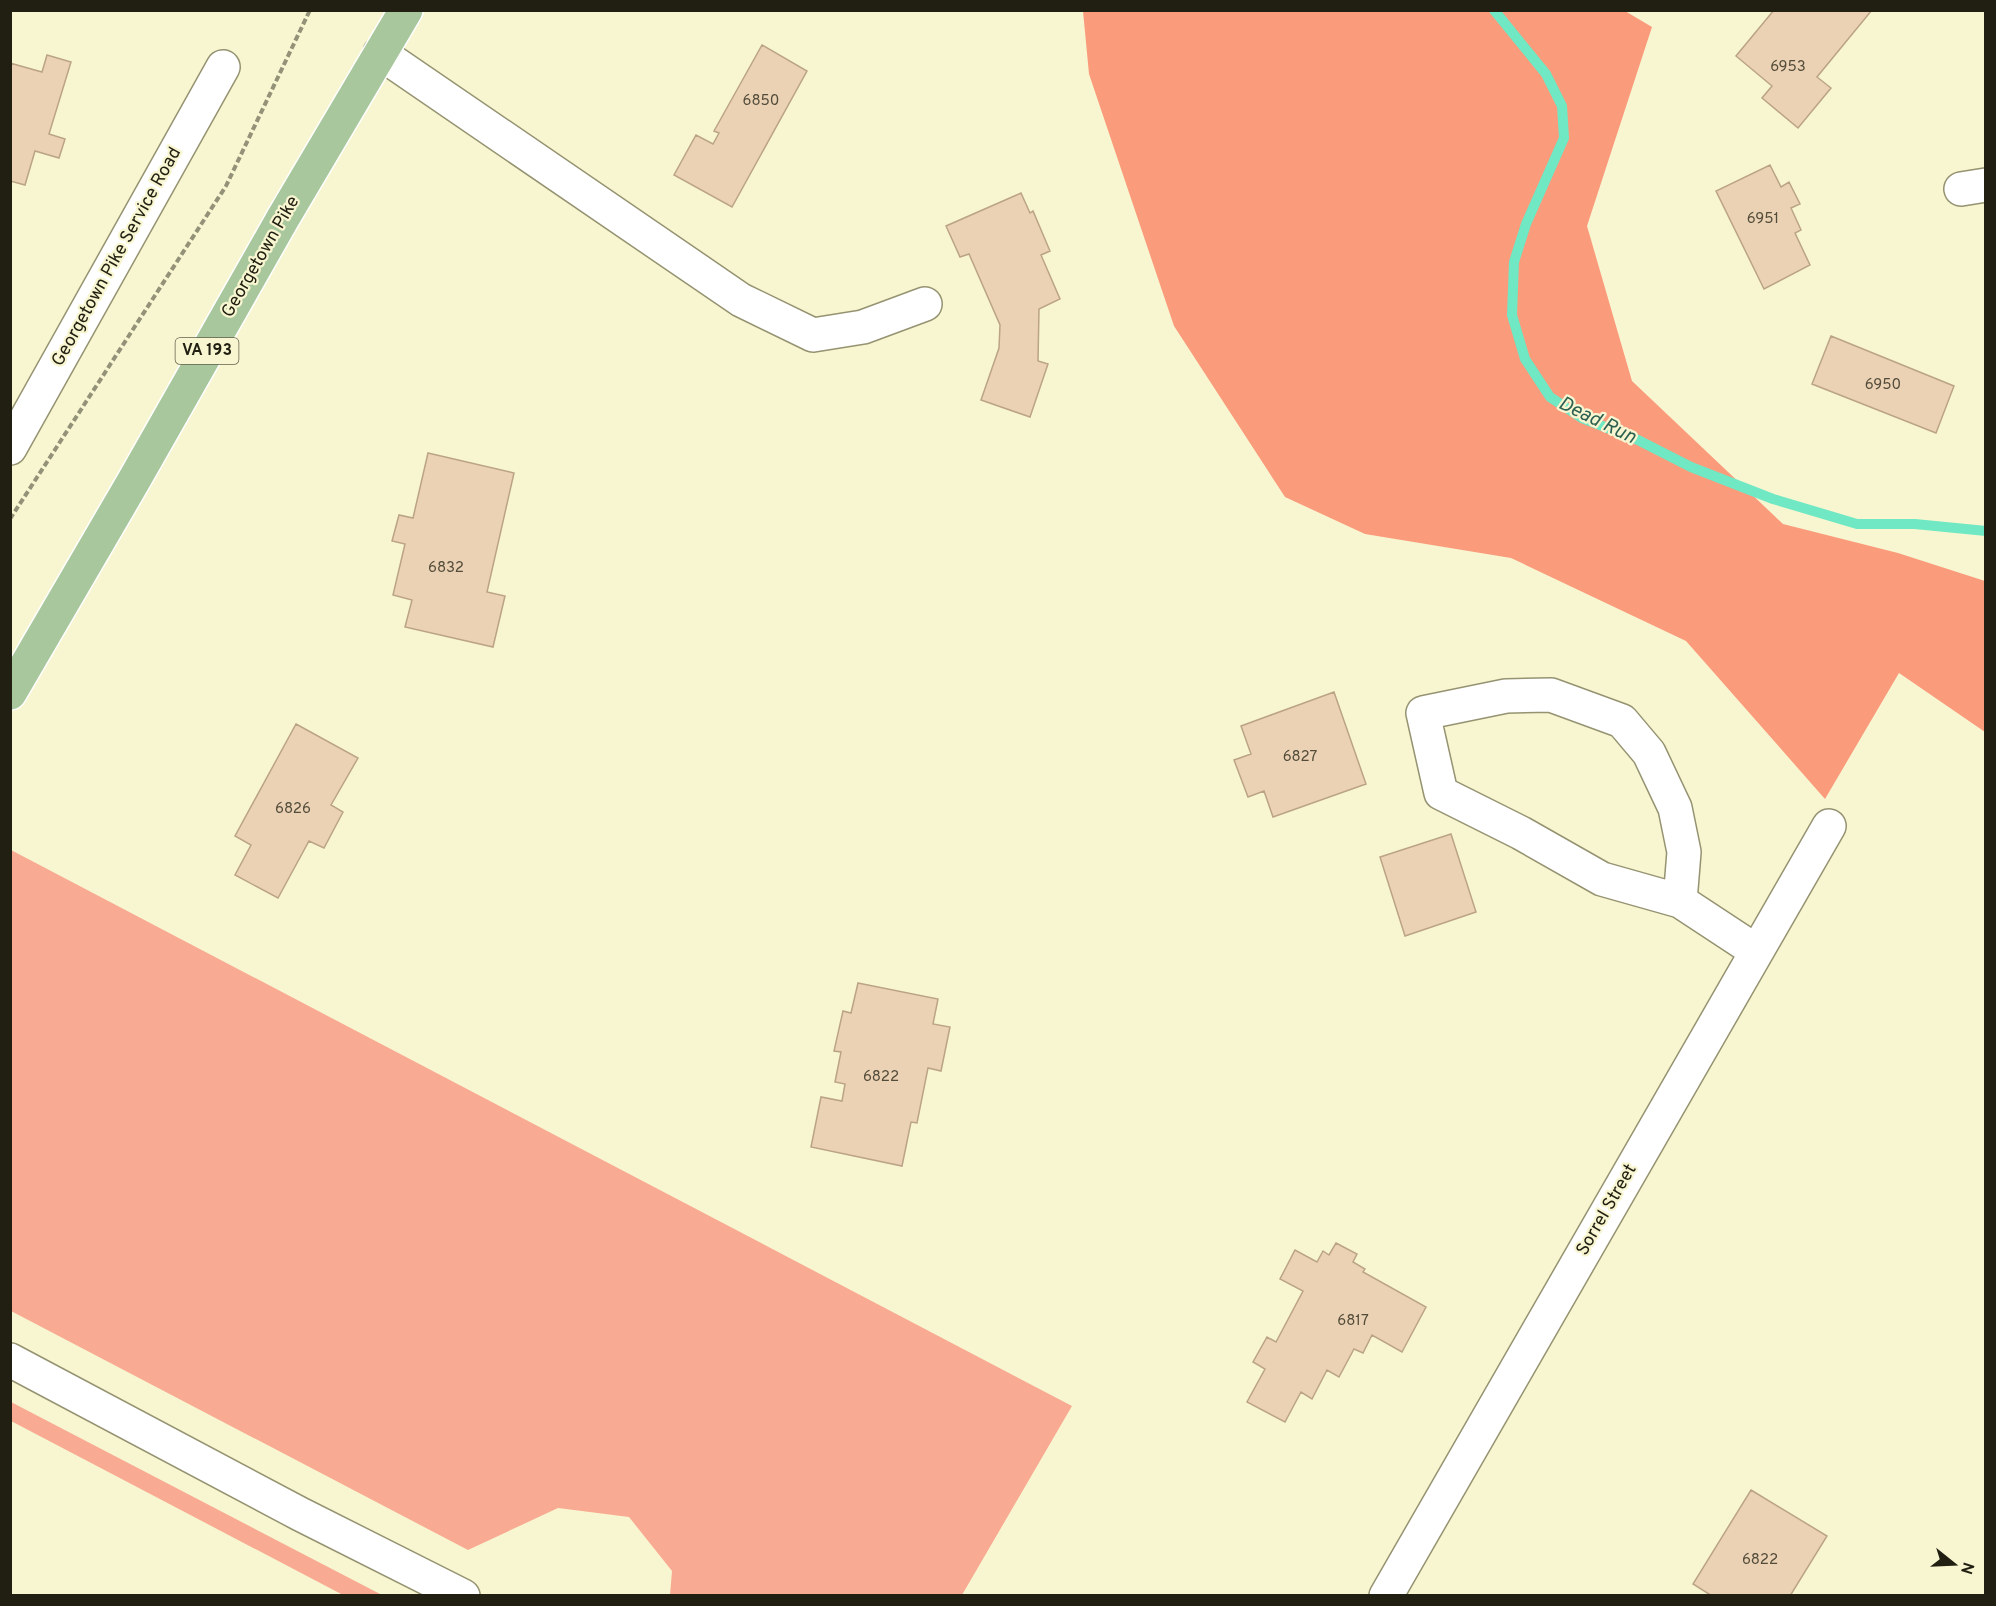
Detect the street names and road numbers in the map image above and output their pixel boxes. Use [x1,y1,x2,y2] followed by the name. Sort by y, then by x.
[47,143,187,371] street label: Georgetown Pike Service Road
[217,192,305,322] street label: Georgetown Pike
[176,338,238,364] road number: VA 193
[1572,1160,1642,1260] street label: Sorrel Street

